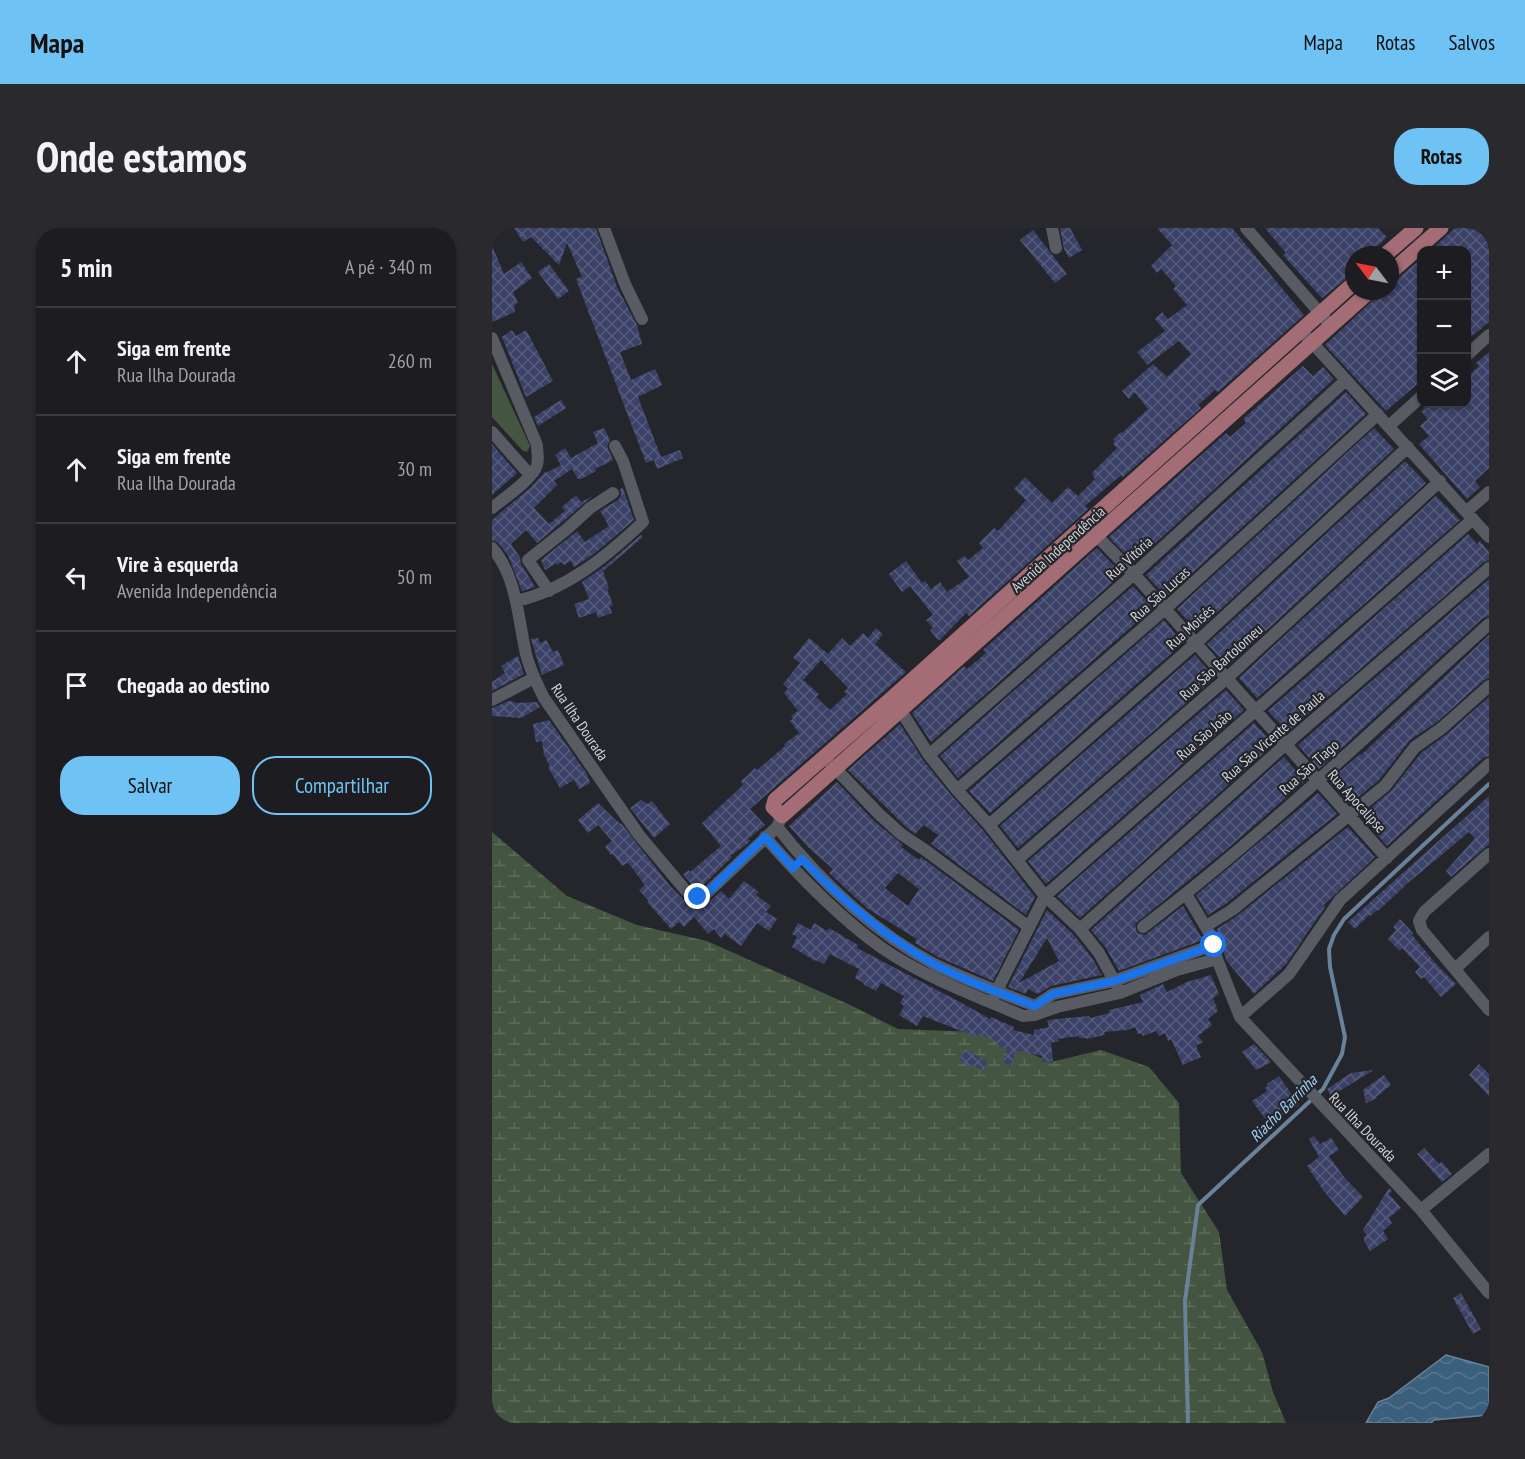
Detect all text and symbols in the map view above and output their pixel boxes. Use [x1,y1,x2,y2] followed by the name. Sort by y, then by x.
[30,24,84,61] text: Mapa
[1303,29,1343,56] text: Mapa
[1376,29,1415,56] text: Rotas
[1448,29,1495,56] text: Salvos
[1394,128,1489,185] button: Rotas
[36,129,247,184] text: Onde estamos
[1345,246,1399,300] north arrow
[1417,246,1471,408] map controls
[1417,246,1471,300] button: +
[60,251,113,284] text: 5 min
[345,254,432,280] text: A pé · 340 m
[1417,300,1471,354] button: −
[117,334,231,362] text: Siga em frente
[60,345,93,378] icon: ahead
[388,348,432,374] text: 260 m
[1417,354,1471,408] button: layers
[117,362,236,388] text: Rua Ilha Dourada
[117,442,231,470] text: Siga em frente
[60,453,93,486] icon: ahead
[397,456,432,482] text: 30 m
[117,470,236,496] text: Rua Ilha Dourada
[1007,502,1109,596] street label: Avenida Independência
[1102,532,1156,584] street label: Rua Vitória
[117,550,238,578] text: Vire à esquerda
[60,561,93,594] icon: left
[1126,562,1194,626] street label: Rua São Lucas
[397,564,432,590] text: 50 m
[117,578,277,604] text: Avenida Independência
[1162,600,1218,654] street label: Rua Moisés
[1175,620,1267,704] street label: Rua São Bartolomeu
[60,669,93,702] icon: arrive
[117,671,270,699] text: Chegada ao destino
[547,680,613,764] street label: Rua Ilha Dourada
[1218,686,1328,786] street label: Rua São Vicente de Paula
[1172,706,1236,764] street label: Rua São João
[1275,735,1343,799] street label: Rua São Tiago
[60,756,240,815] button: Salvar
[252,756,432,815] button: Compartilhar
[1324,765,1390,837] street label: Rua Apocalipse
[684,883,710,909] route end
[1200,931,1226,957] route start
[1245,1069,1322,1146] water label: Riacho Barrinha
[1325,1088,1401,1166] street label: Rua Ilha Dourada

